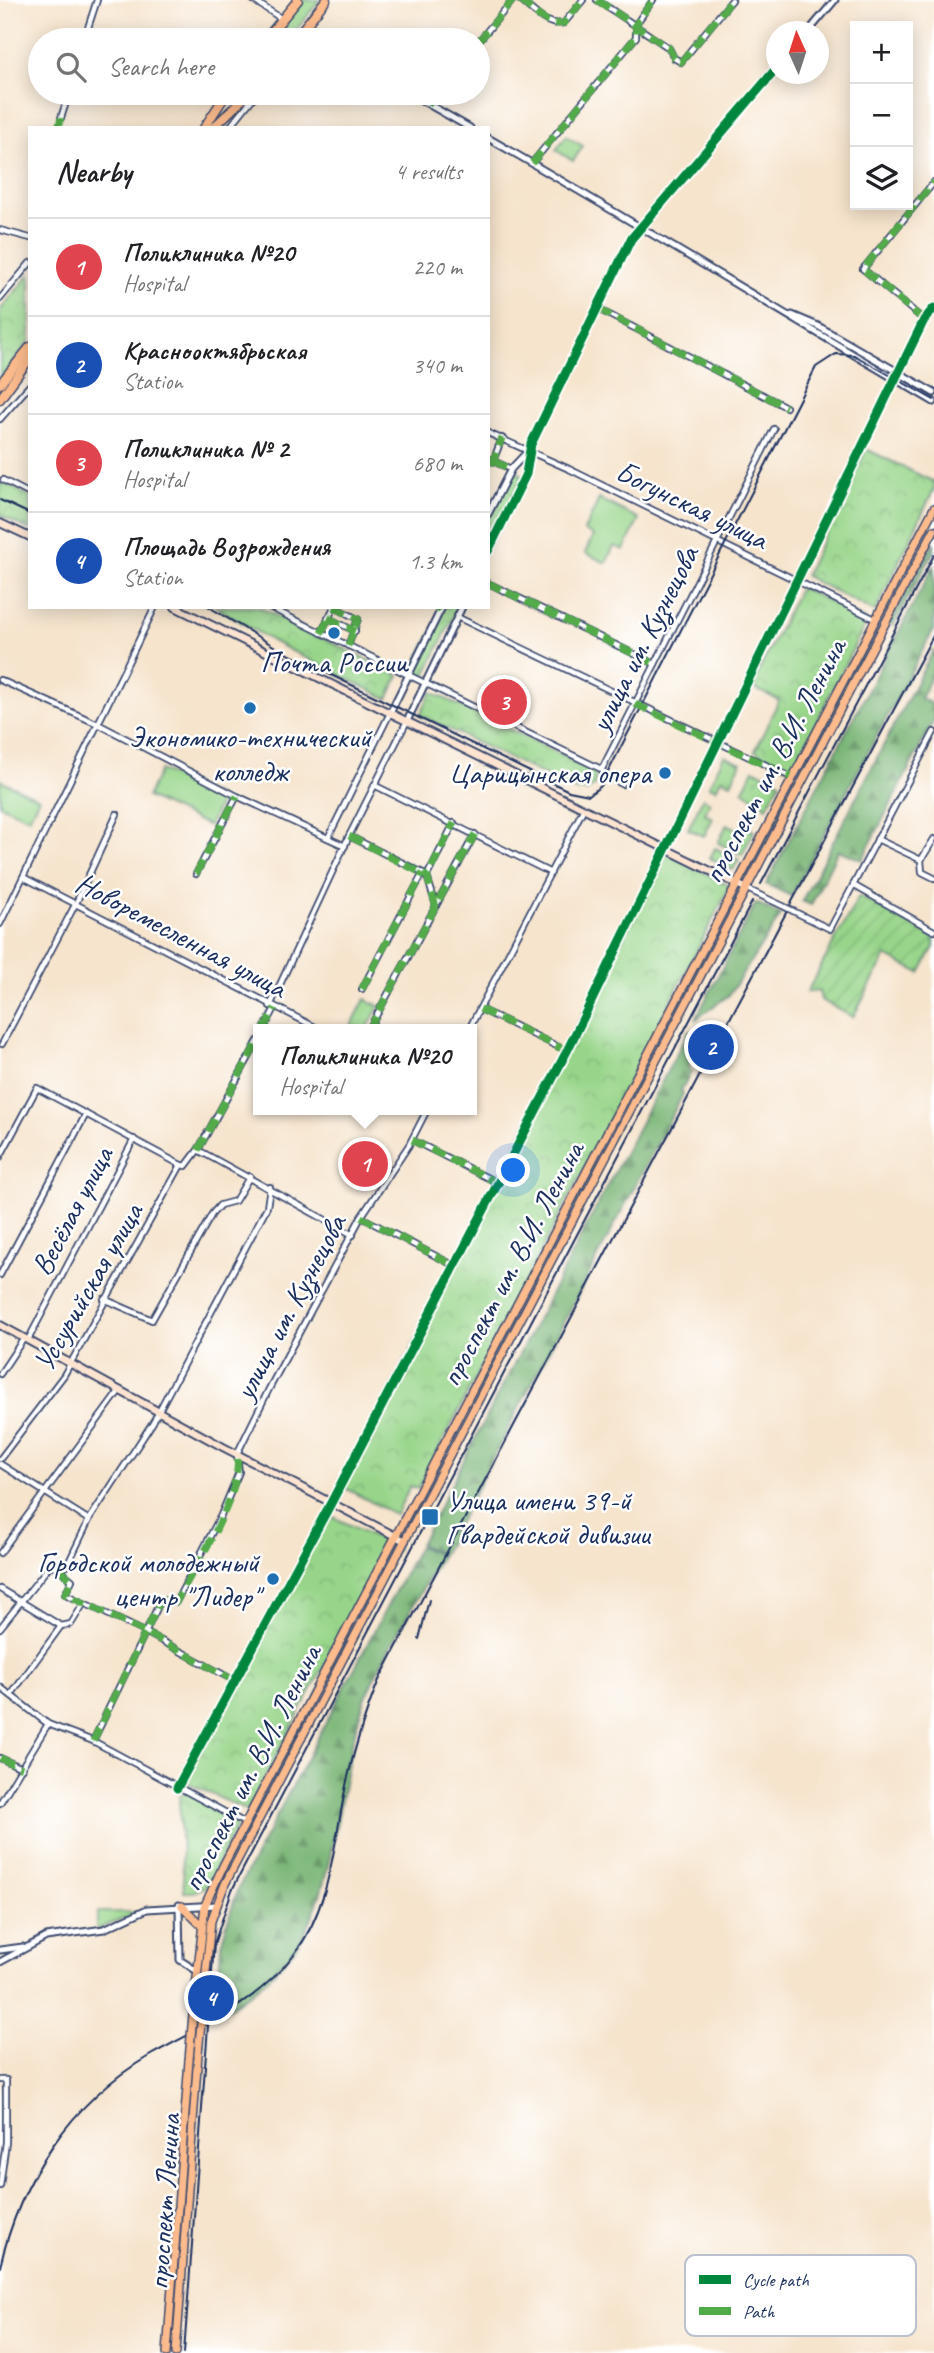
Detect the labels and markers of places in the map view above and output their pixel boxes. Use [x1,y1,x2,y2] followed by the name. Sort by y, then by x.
[326,625,342,641] marker: Почта России
[261,643,409,681] place label: Почта России
[481,676,527,728] pin: 3
[242,700,258,716] marker: Экономико-технический колледж
[129,718,373,790] place label: Экономико-технический колледж
[449,754,653,792] place label: Царицынская опера
[657,765,673,781] marker: Царицынская опера
[688,1021,734,1073] pin: 2
[342,1138,388,1190] pin: 1
[446,1481,652,1553] place label: Улица имени 39-й Гвардейской дивизии
[420,1507,440,1527] marker: Улица имени 39-й Гвардейской дивизии
[38,1543,265,1615] place label: Городской молодежный центр "Лидер"
[265,1571,281,1587] marker: Городской молодежный центр "Лидер"
[188,1972,234,2024] pin: 4

